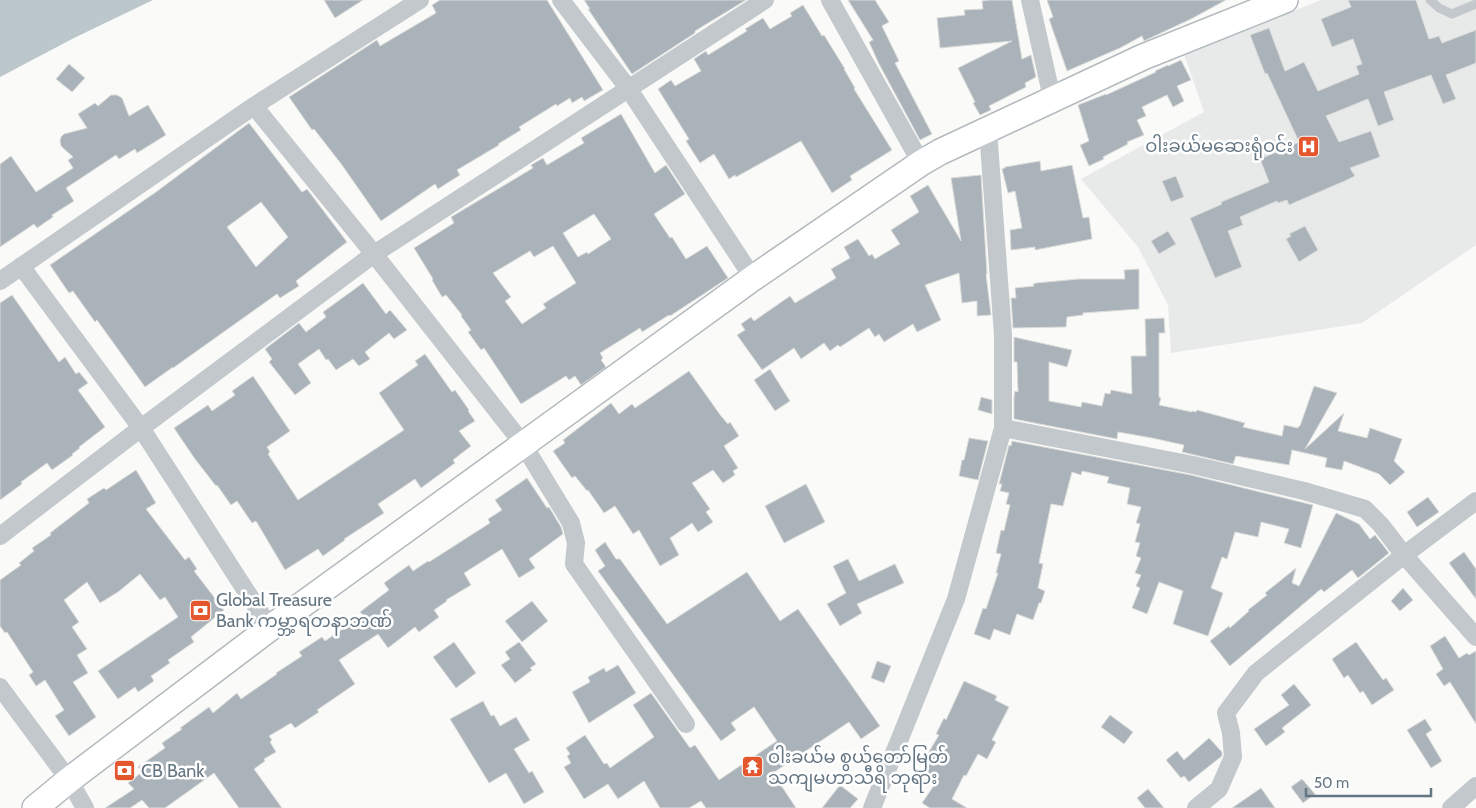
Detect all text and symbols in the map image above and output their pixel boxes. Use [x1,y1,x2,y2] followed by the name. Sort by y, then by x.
[1145,133,1293,161] place label: ဝါးခယ်မဆေးရုံဝင်း
[1297,134,1321,158] hospital icon: ဝါးခယ်မဆေးရုံဝင်း
[216,589,392,636] place label: Global Treasure Bank ကမ္ဘာ့ရတနာဘဏ်
[188,598,212,622] bank icon: Global Treasure Bank ကမ္ဘာ့ရတနာဘဏ်
[768,744,948,793] place label: ဝါးခယ်မ စွယ်တော်မြတ် သကျမဟာသီရိ ဘုရား
[740,755,764,779] temple icon: ဝါးခယ်မ စွယ်တော်မြတ် သကျမဟာသီရိ ဘုရား
[113,759,137,783] bank icon: CB Bank
[141,760,205,782] place label: CB Bank
[1306,766,1431,798] scale bar
[1314,774,1349,792] text: 50 m

